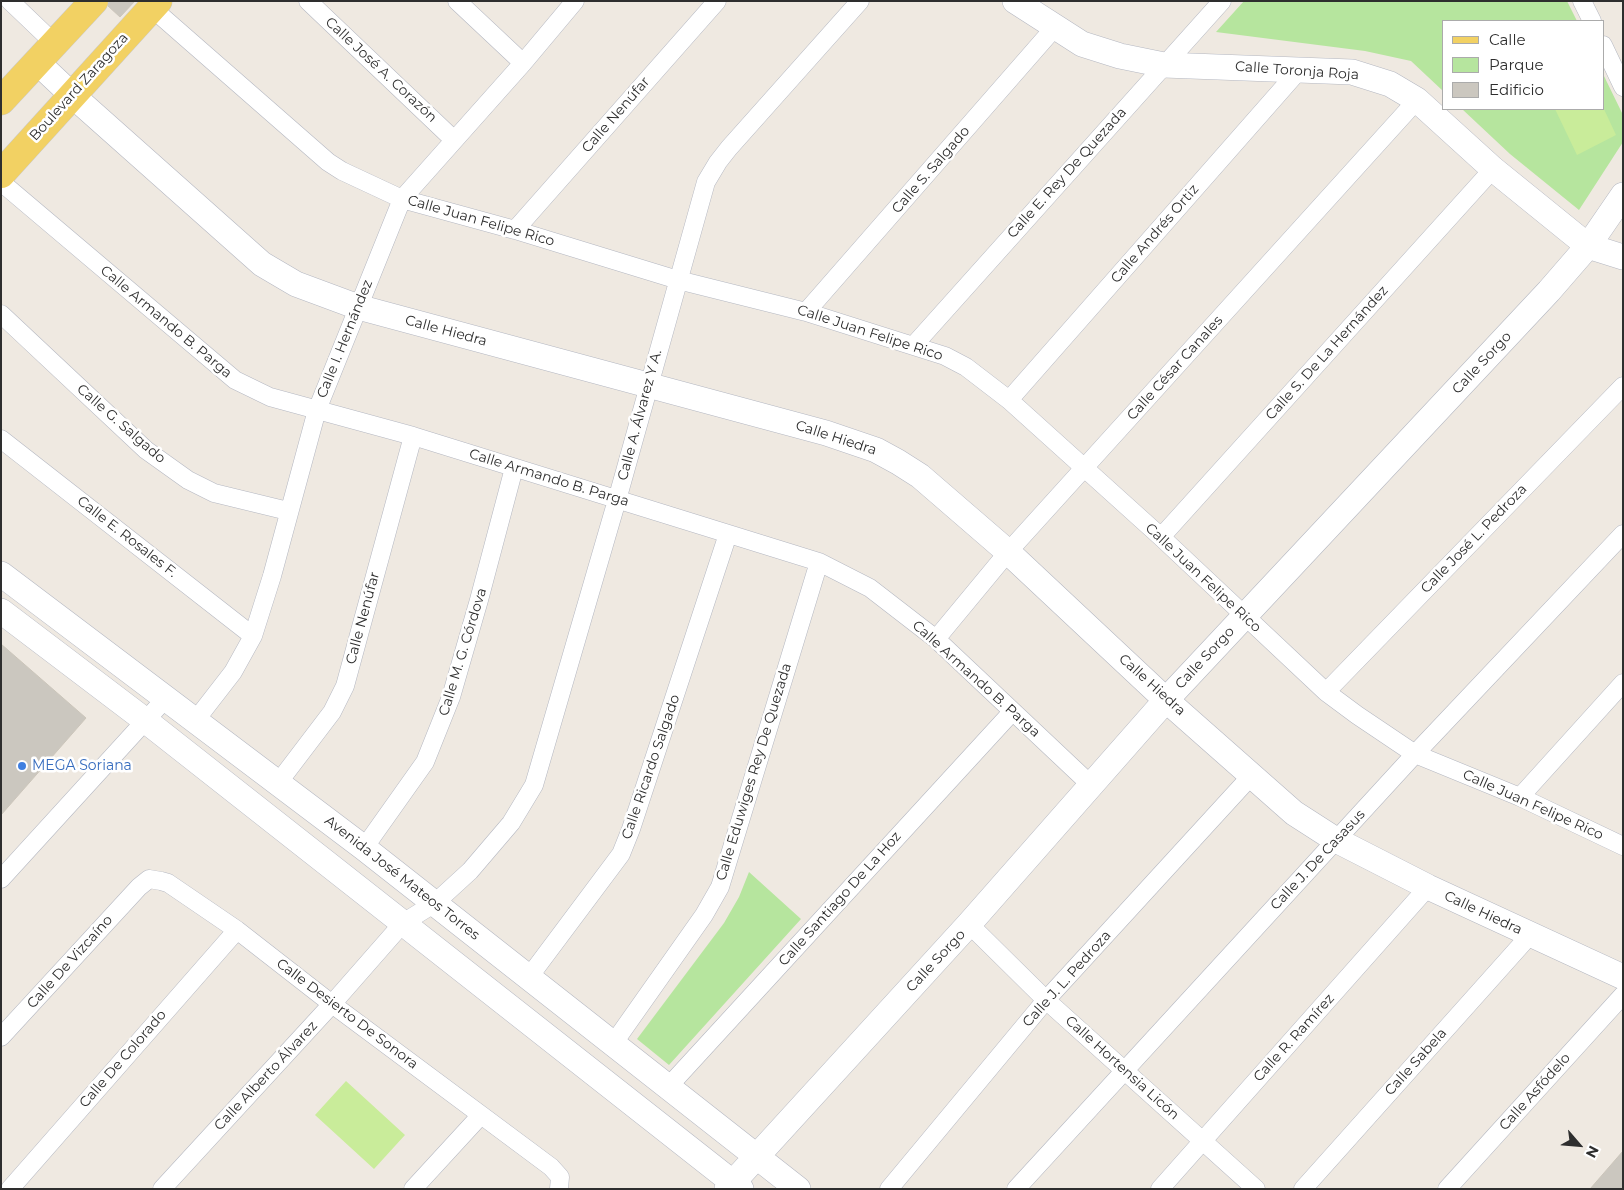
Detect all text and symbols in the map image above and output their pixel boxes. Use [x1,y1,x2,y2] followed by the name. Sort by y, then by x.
[322,14,440,126] street label: Calle José A. Corazón
[1442,20,1604,110] legend
[26,30,132,144] street label: Boulevard Zaragoza
[1489,30,1526,49] text: Calle
[1489,55,1544,74] text: Parque
[1234,58,1360,84] street label: Calle Toronja Roja
[579,74,653,156] street label: Calle Nenúfar
[1489,80,1544,99] text: Edificio
[1004,104,1130,242] street label: Calle E. Rey De Quezada
[889,123,973,217] street label: Calle S. Salgado
[1108,181,1202,287] street label: Calle Andrés Ortiz
[406,192,556,250] street label: Calle Juan Felipe Rico
[97,262,235,382] street label: Calle Armando B. Parga
[314,277,376,401] street label: Calle I. Hernández
[1262,282,1392,424] street label: Calle S. De La Hernández
[795,301,945,365] street label: Calle Juan Felipe Rico
[403,312,489,350] street label: Calle Hiedra
[1124,312,1226,424] street label: Calle César Canales
[1449,328,1515,398] street label: Calle Sorgo
[614,348,666,482] street label: Calle A. Álvarez Y A.
[73,381,169,467] street label: Calle G. Salgado
[793,417,879,459] street label: Calle Hiedra
[467,446,631,510] street label: Calle Armando B. Parga
[1418,481,1530,597] street label: Calle José L. Pedroza
[74,493,180,581] street label: Calle E. Rosales F.
[1142,520,1264,636] street label: Calle Juan Felipe Rico
[343,570,383,666] street label: Calle Nenúfar
[436,586,490,718] street label: Calle M. G. Córdova
[909,617,1043,741] street label: Calle Armando B. Parga
[1172,623,1238,693] street label: Calle Sorgo
[1115,651,1189,719] street label: Calle Hiedra
[713,661,795,883] street label: Calle Eduwiges Rey De Quezada
[618,692,684,842] street label: Calle Ricardo Salgado
[32,758,132,774] place label: MEGA Soriana
[16,760,28,772] marker: MEGA Soriana
[1460,766,1606,844] street label: Calle Juan Felipe Rico
[1267,806,1369,914] street label: Calle J. De Casasus
[321,812,483,944] street label: Avenida José Mateos Torres
[775,828,905,970] street label: Calle Santiago De La Hoz
[1441,888,1525,938] street label: Calle Hiedra
[24,912,116,1012] street label: Calle De Vizcaíno
[903,926,969,996] street label: Calle Sorgo
[1019,927,1115,1031] street label: Calle J. L. Pedroza
[273,955,421,1073] street label: Calle Desierto De Sonora
[1250,991,1338,1085] street label: Calle R. Ramírez
[76,1007,170,1111] street label: Calle De Colorado
[1062,1012,1182,1124] street label: Calle Hortensia Licón
[211,1018,321,1134] street label: Calle Alberto Álvarez
[1381,1025,1451,1099] street label: Calle Sabela
[1496,1050,1574,1134] street label: Calle Asfódelo
[1554,1120,1604,1170] north arrow
[1582,1143,1603,1161] text: N

